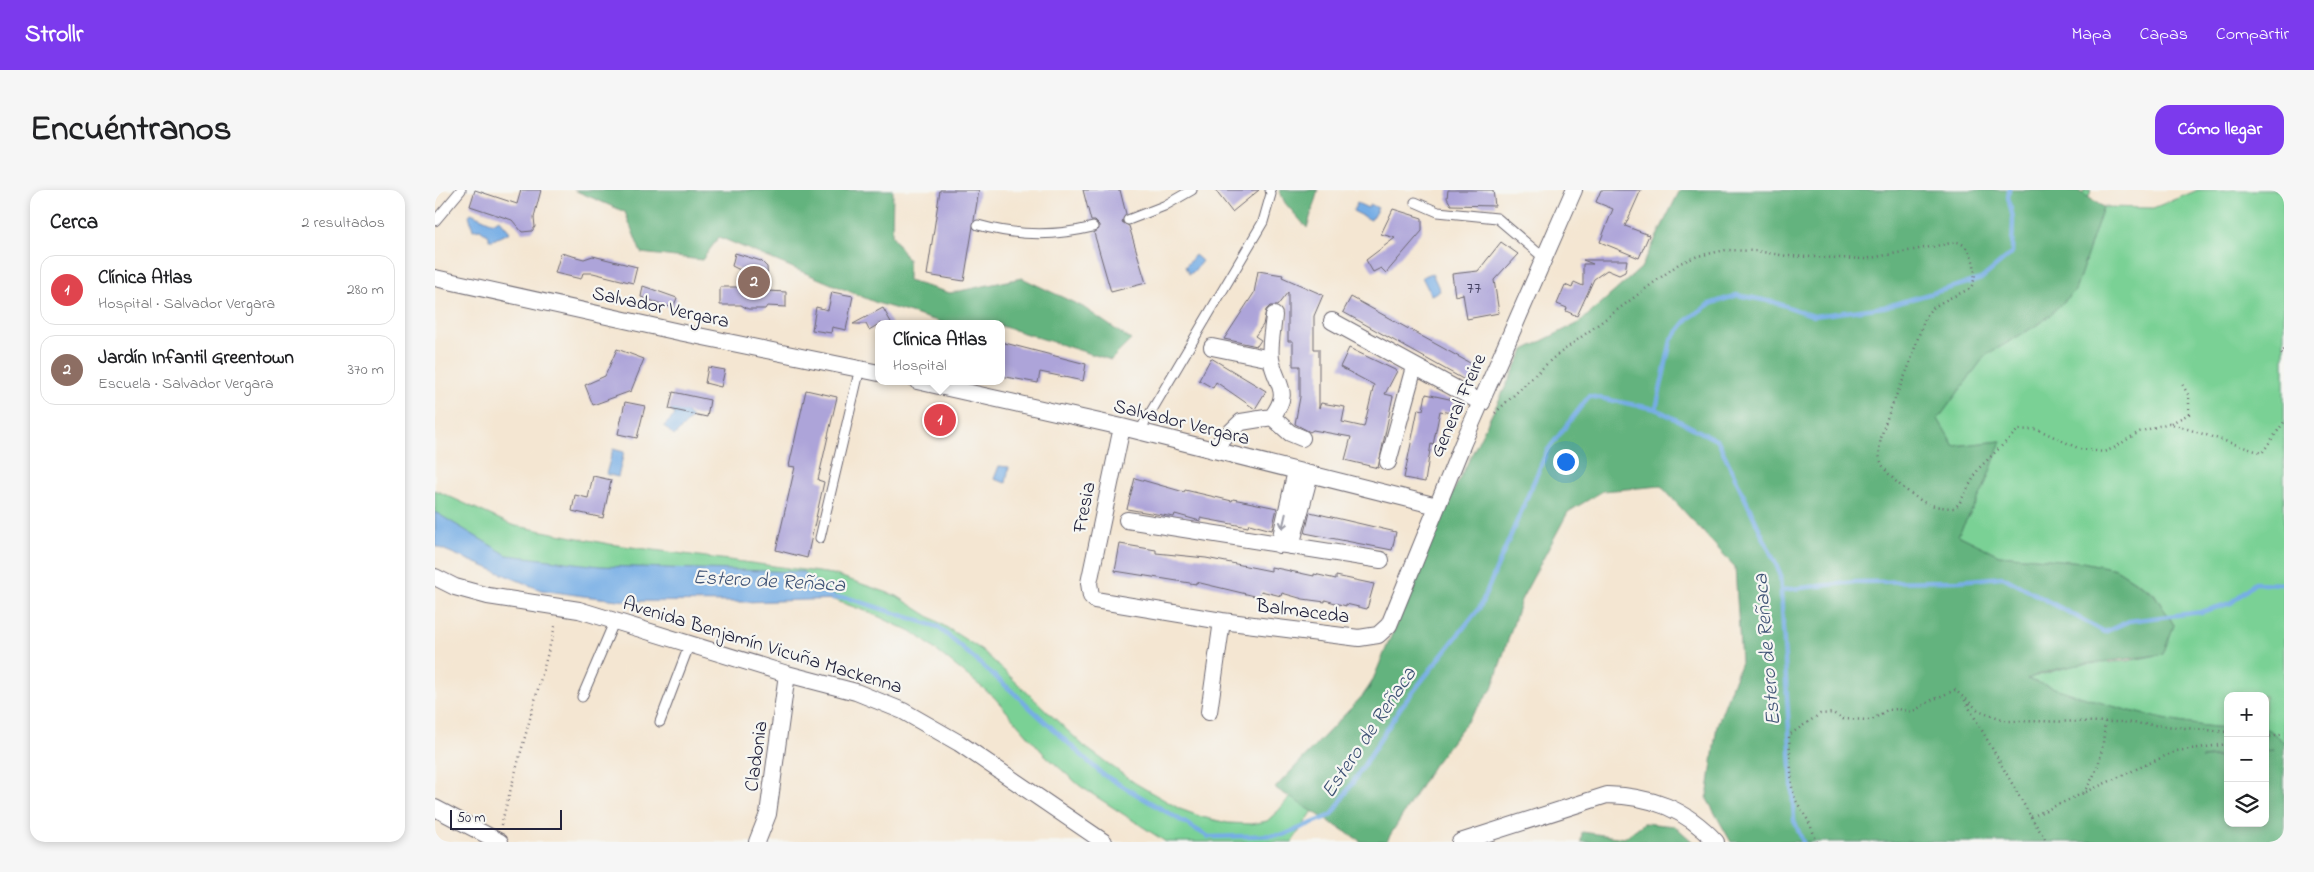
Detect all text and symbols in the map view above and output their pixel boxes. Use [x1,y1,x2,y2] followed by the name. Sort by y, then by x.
[25,18,83,53] text: Strollr
[2071,22,2112,48] text: Mapa
[2140,22,2188,48] text: Capas
[2216,22,2289,48] text: Compartir
[30,105,232,156] text: Encuéntranos
[2155,105,2284,155] button: Cómo llegar
[50,208,98,238] text: Cerca
[302,211,385,235] text: 2 resultados
[738,263,770,301] pin: 2
[98,265,193,292] text: Clínica Atlas
[1467,276,1482,302] house number: 77
[64,278,70,302] text: 1
[347,278,384,302] text: 280 m
[589,280,732,338] street label: Salvador Vergara
[98,292,275,316] text: Hospital · Salvador Vergara
[875,320,1005,385] popup
[893,327,987,354] text: Clínica Atlas
[98,345,294,372] text: Jardín Infantil Greentown
[1423,349,1495,463] street label: General Freire
[893,354,947,378] text: Hospital
[63,358,71,382] text: 2
[347,358,384,382] text: 370 m
[98,372,274,396] text: Escuela · Salvador Vergara
[1110,392,1253,455] street label: Salvador Vergara
[924,401,956,439] pin: 1
[1553,449,1579,475] your location
[1066,480,1105,536] street label: Fresia
[1279,513,1288,529] one-way arrow
[692,563,846,601] water label: Estero de Reñaca
[1746,572,1790,727] water label: Estero de Reñaca
[619,590,906,703] street label: Avenida Benjamín Vicuña Mackenna
[1253,592,1351,633] street label: Balmaceda
[1315,661,1425,805] water label: Estero de Reñaca
[2224,692,2269,827] map controls
[2224,692,2269,737] button: +
[738,719,777,794] street label: Cladonia
[2224,737,2269,782] button: −
[2224,782,2269,827] button: layers
[450,807,563,830] scale bar
[457,808,485,829] text: 50 m

